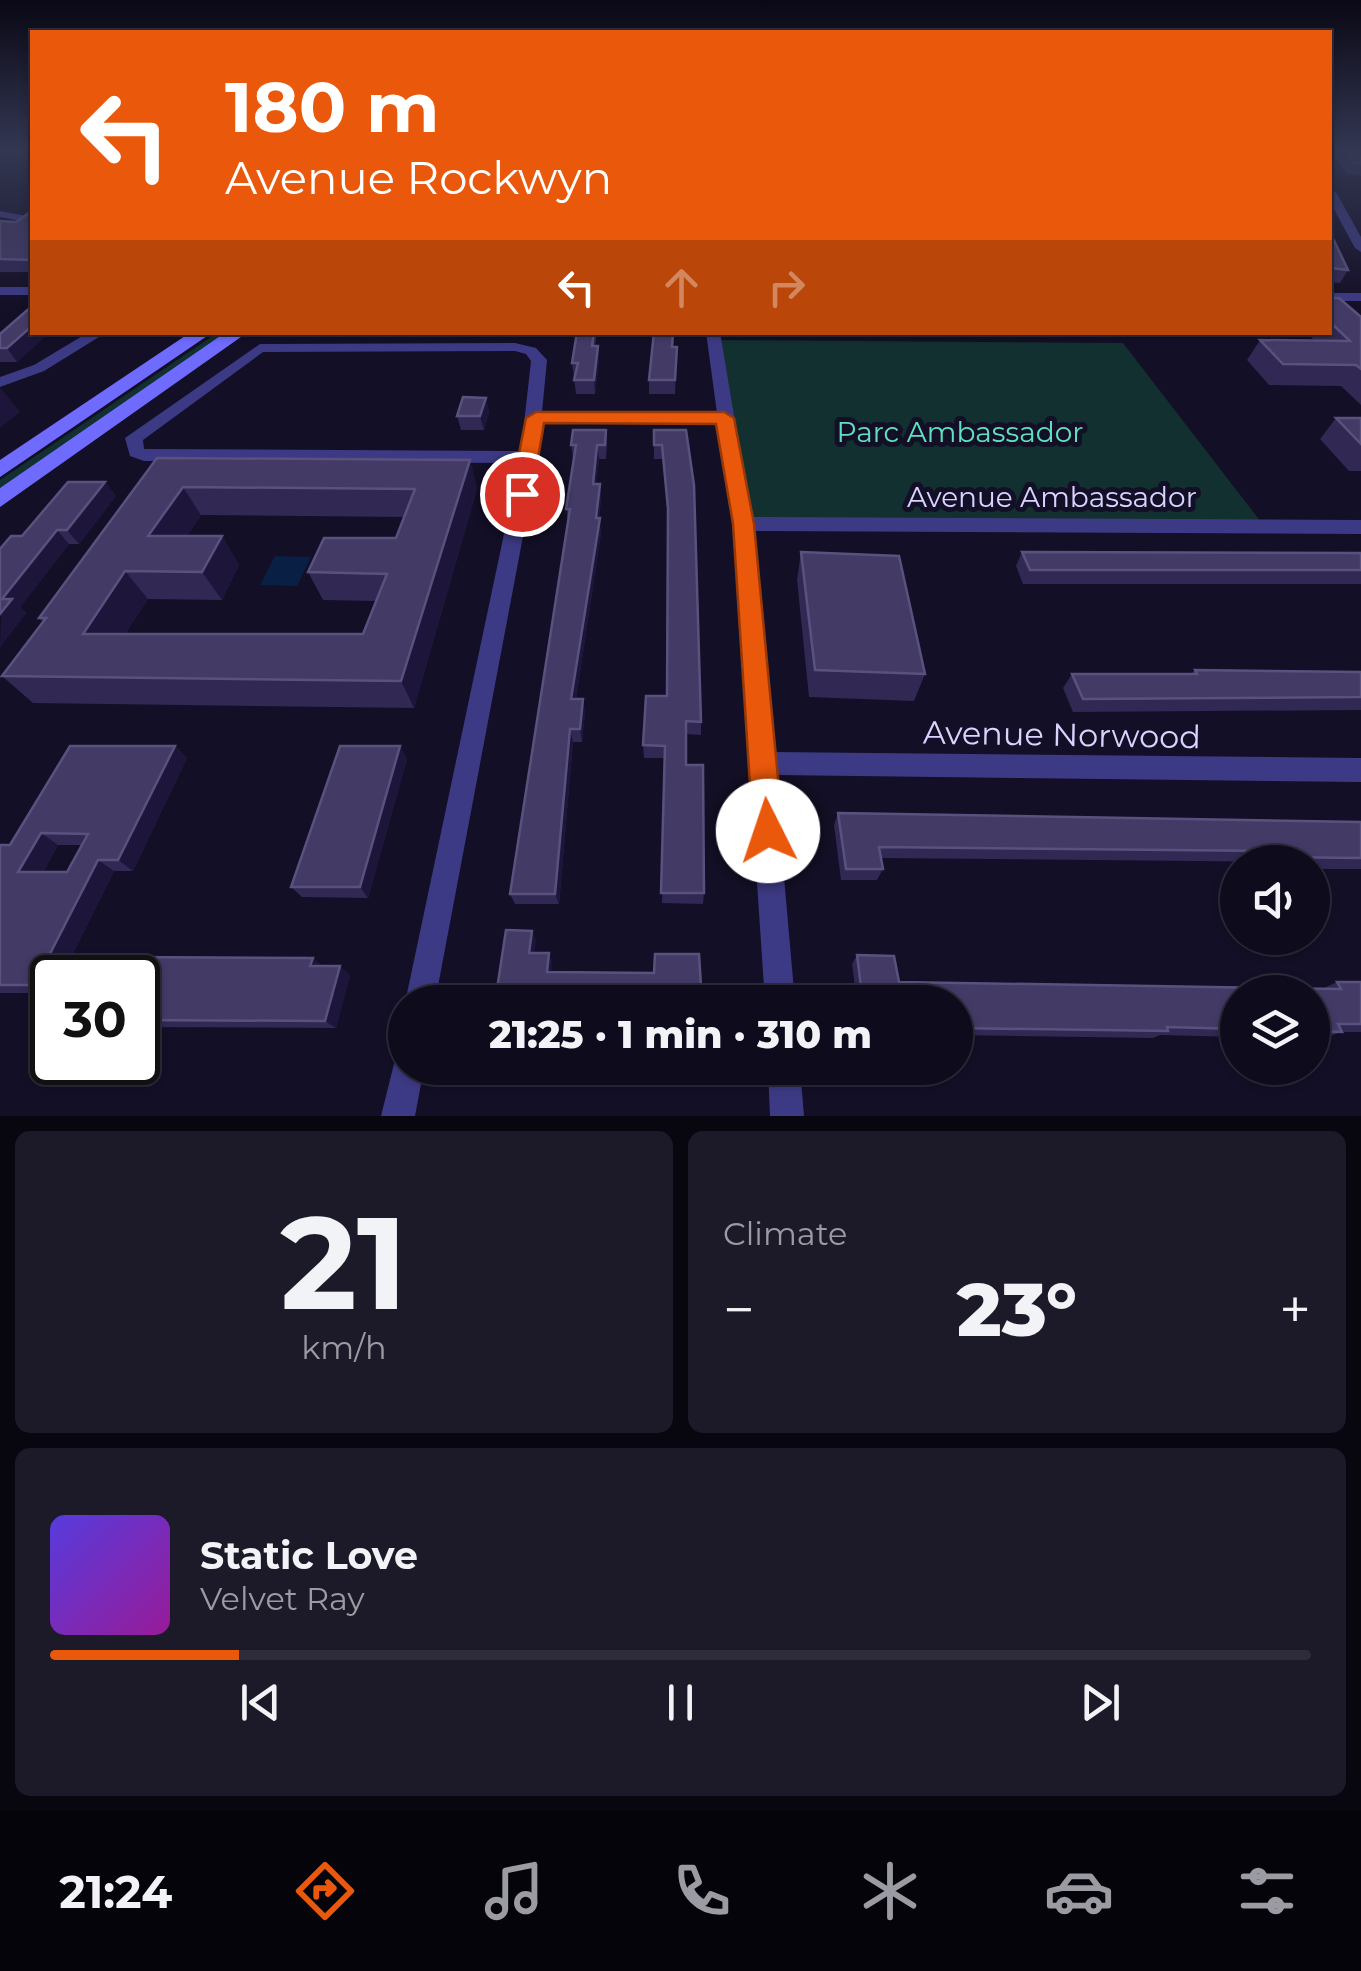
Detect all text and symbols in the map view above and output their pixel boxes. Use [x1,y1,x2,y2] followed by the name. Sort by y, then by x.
[225,64,439,150] text: 180 m
[60,70,190,200] icon: left
[225,150,612,205] text: Avenue Rockwyn
[549,260,604,315] icon: left
[654,260,709,315] icon: ahead
[759,260,814,315] icon: right
[837,415,1084,449] park label: Parc Ambassador
[480,452,565,537] pin
[495,467,550,522] icon: arrive
[907,480,1197,514] street label: Avenue Ambassador
[923,713,1201,756] street label: Avenue Norwood
[716,779,820,883] position arrow
[1220,845,1330,1085] map controls
[1220,845,1330,955] button: sound
[30,955,160,1085] speed limit sign: 30
[1220,975,1330,1085] button: layers
[489,1011,872,1058] text: 21:25 · 1 min · 310 m
[280,1183,408,1342] text: 21
[723,1214,847,1253] text: Climate
[957,1263,1077,1355] text: 23°
[723,1276,755,1343] text: −
[1279,1276,1311,1343] text: +
[301,1328,387,1367] text: km/h
[200,1532,418,1579] text: Static Love
[200,1579,365,1618] text: Velvet Ray
[233,1675,288,1730] icon: previous
[653,1675,708,1730] icon: pause
[1073,1675,1128,1730] icon: next
[290,1856,360,1926] icon: directions
[479,1856,549,1926] icon: music
[667,1856,737,1926] icon: phone
[855,1856,925,1926] icon: climate
[1044,1856,1114,1926] icon: car
[1232,1856,1302,1926] icon: filters
[59,1864,172,1919] text: 21:24

